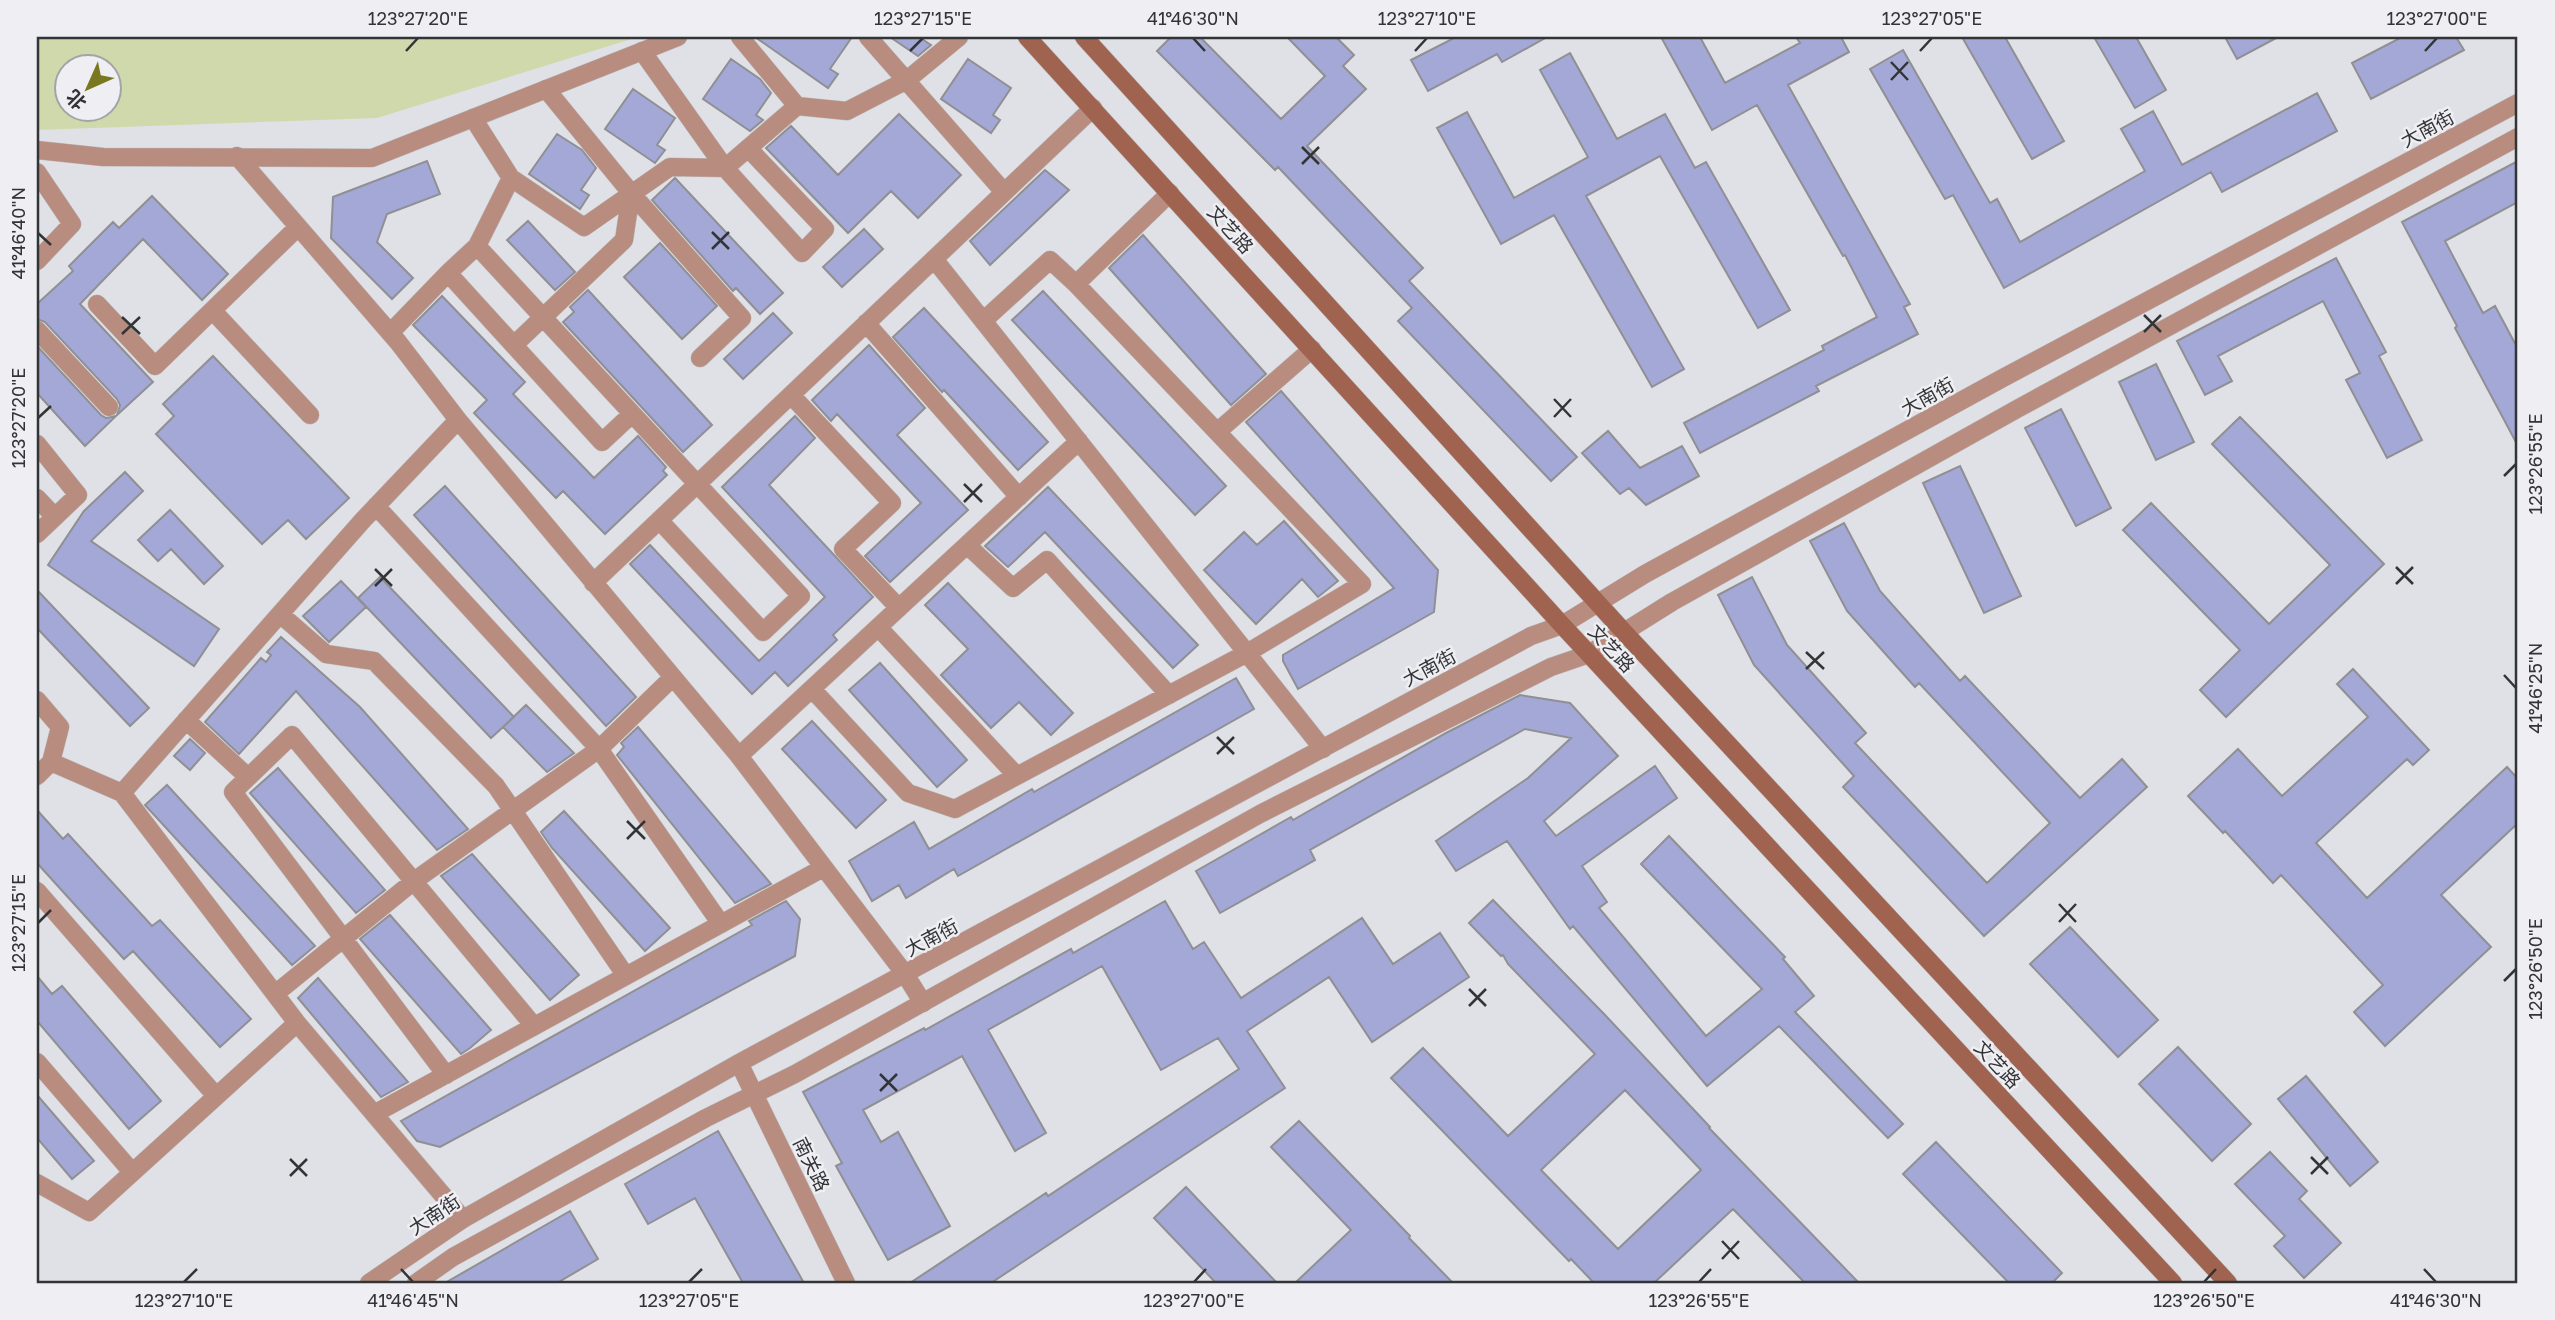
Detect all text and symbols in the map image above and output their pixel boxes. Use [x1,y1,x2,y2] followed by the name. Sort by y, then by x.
[368,7,468,29] text: 123°27'20"E
[874,7,972,29] text: 123°27'15"E
[1147,7,1239,29] text: 41°46'30"N
[1378,7,1476,29] text: 123°27'10"E
[1882,7,1982,29] text: 123°27'05"E
[2387,7,2487,29] text: 123°27'00"E
[52,52,122,122] north arrow
[61,86,90,115] text: 北
[2396,104,2458,152] street label: 大南街
[7,187,29,279] text: 41°46'40"N
[1203,200,1259,258] street label: 文艺路
[7,368,29,468] text: 123°27'20"E
[1896,372,1958,420] street label: 大南街
[2524,414,2546,514] text: 123°26'55"E
[1584,619,1640,677] street label: 文艺路
[2524,642,2546,734] text: 41°46'25"N
[1398,643,1460,691] street label: 大南街
[7,874,29,972] text: 123°27'15"E
[900,913,962,961] street label: 大南街
[2524,918,2546,1020] text: 123°26'50"E
[1970,1035,2026,1093] street label: 文艺路
[789,1133,835,1195] street label: 南关路
[404,1189,464,1239] street label: 大南街
[135,1289,233,1311] text: 123°27'10"E
[367,1289,459,1311] text: 41°46'45"N
[639,1289,739,1311] text: 123°27'05"E
[1144,1289,1244,1311] text: 123°27'00"E
[1649,1289,1749,1311] text: 123°26'55"E
[2153,1289,2255,1311] text: 123°26'50"E
[2390,1289,2482,1311] text: 41°46'30"N

